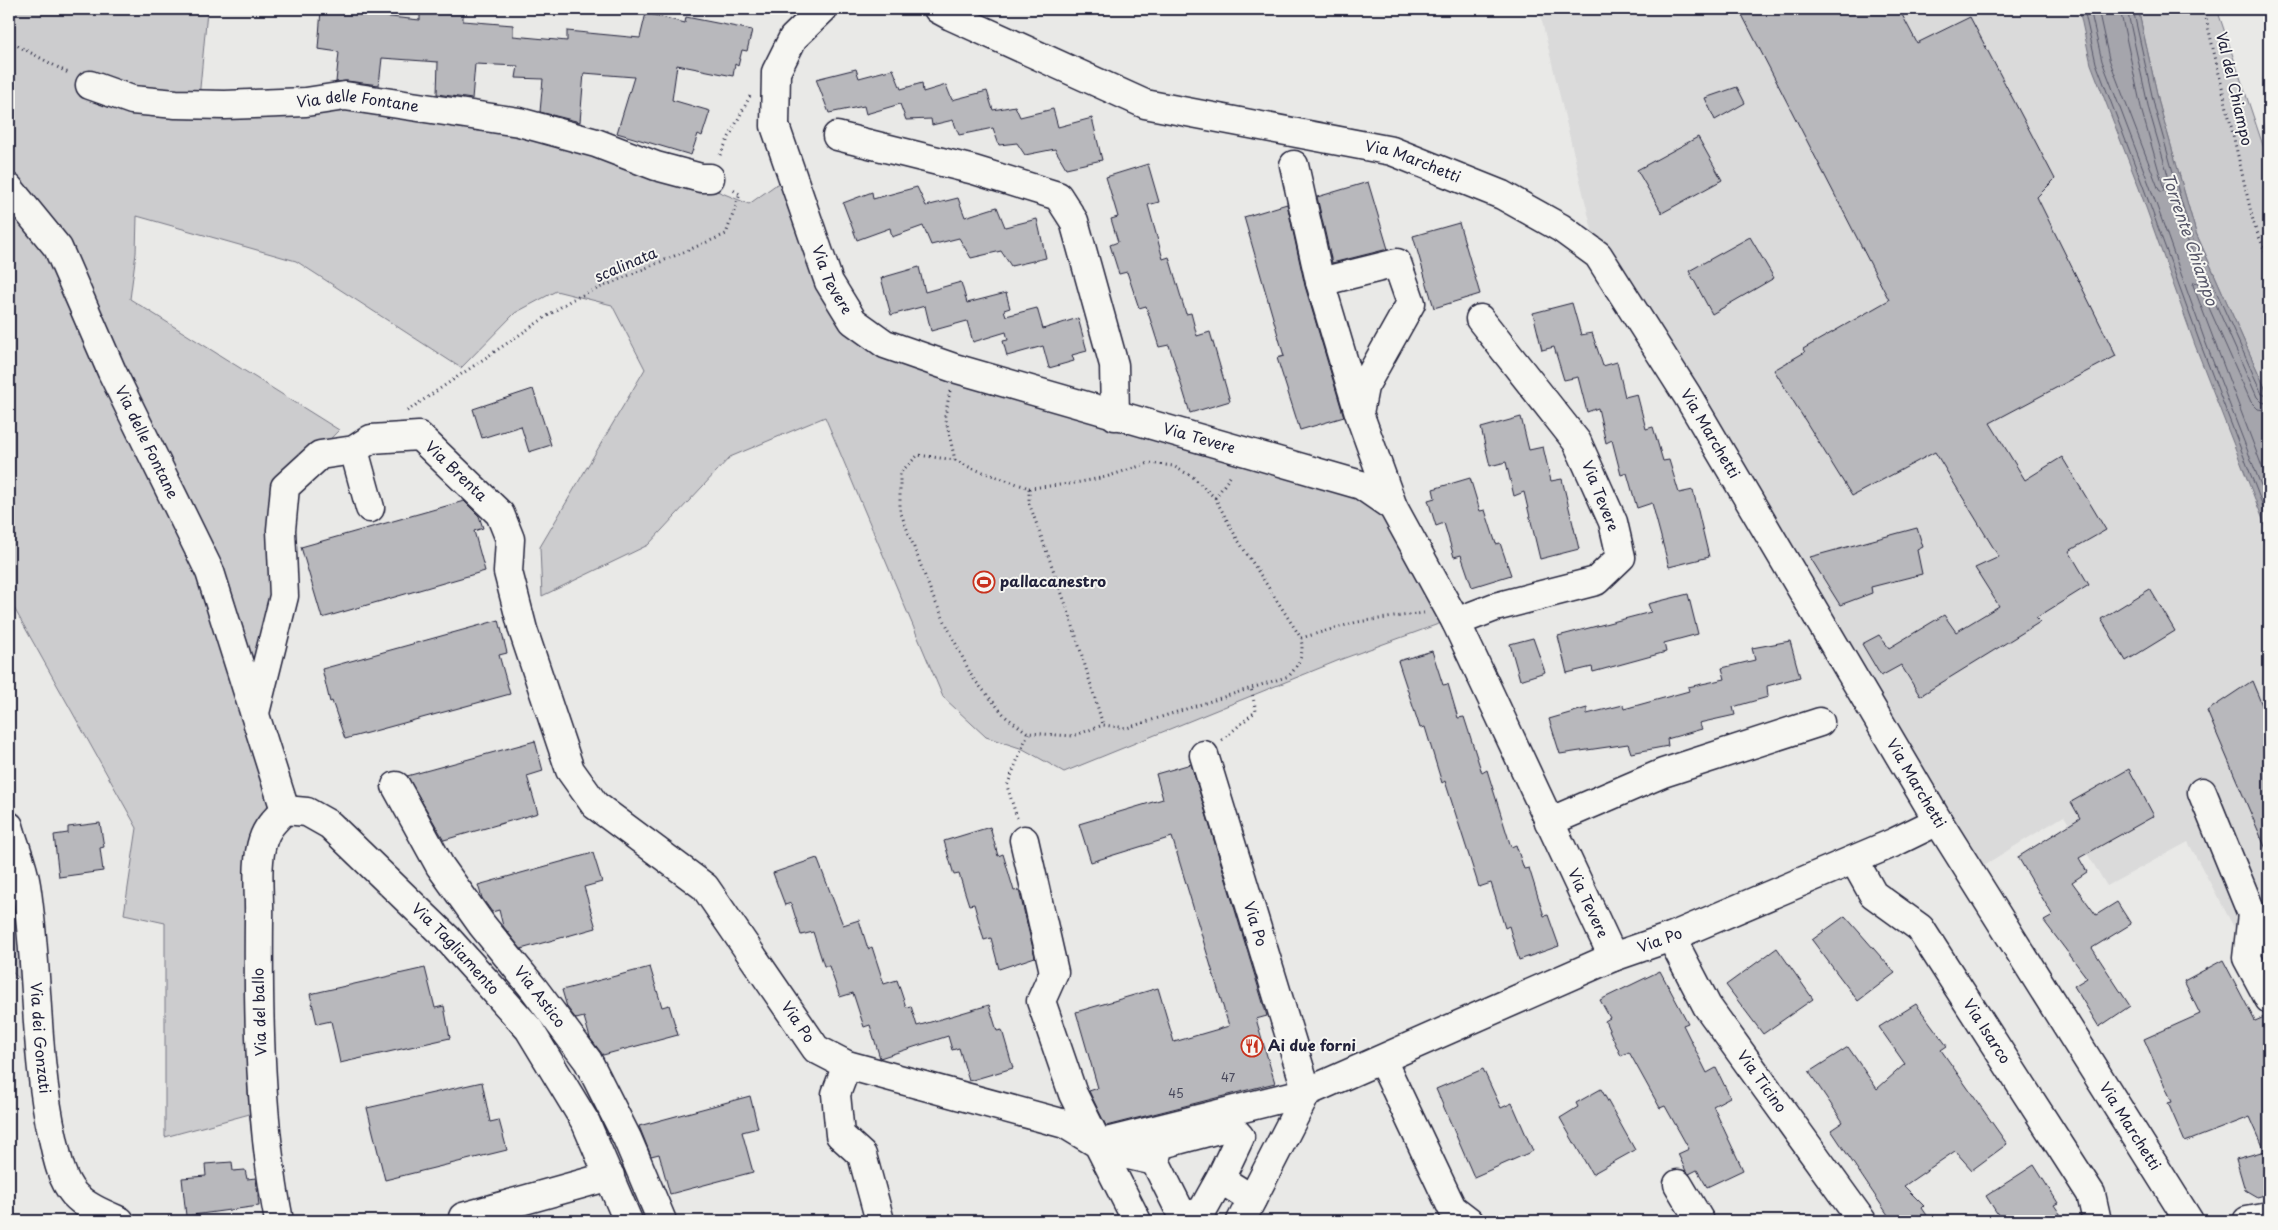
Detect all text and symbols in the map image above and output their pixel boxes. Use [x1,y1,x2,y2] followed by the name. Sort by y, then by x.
[2211,29,2260,148] street label: Val del Chiampo
[296,83,421,117] street label: Via delle Fontane
[1363,133,1465,187] street label: Via Marchetti
[2157,169,2225,309] water label: Torrente Chiampo
[591,240,661,287] street label: scalinata
[807,242,859,318] street label: Via Tevere
[110,381,185,502] street label: Via delle Fontane
[1676,384,1747,482] street label: Via Marchetti
[1160,416,1238,458] street label: Via Tevere
[421,435,494,506] street label: Via Brenta
[1577,457,1626,534] street label: Via Tevere
[1000,569,1106,592] place label: pallacanestro
[972,570,996,594] sports icon: pallacanestro
[1882,734,1953,832] street label: Via Marchetti
[1563,864,1615,941] street label: Via Tevere
[407,897,506,999] street label: Via Tagliamento
[1239,898,1274,949] street label: Via Po
[1634,921,1685,958] street label: Via Po
[509,960,572,1032] street label: Via Astico
[245,967,272,1057] street label: Via del ballo
[25,981,58,1095] street label: Via dei Gonzati
[1958,994,2017,1068] street label: Via Isarco
[776,996,821,1047] street label: Via Po
[1268,1033,1356,1056] place label: Ai due forni
[1240,1034,1264,1058] restaurant icon: Ai due forni
[1732,1045,1793,1117] street label: Via Ticino
[1221,1068,1236,1086] house number: 47
[2094,1077,2167,1174] street label: Via Marchetti
[1168,1084,1184,1102] house number: 45

